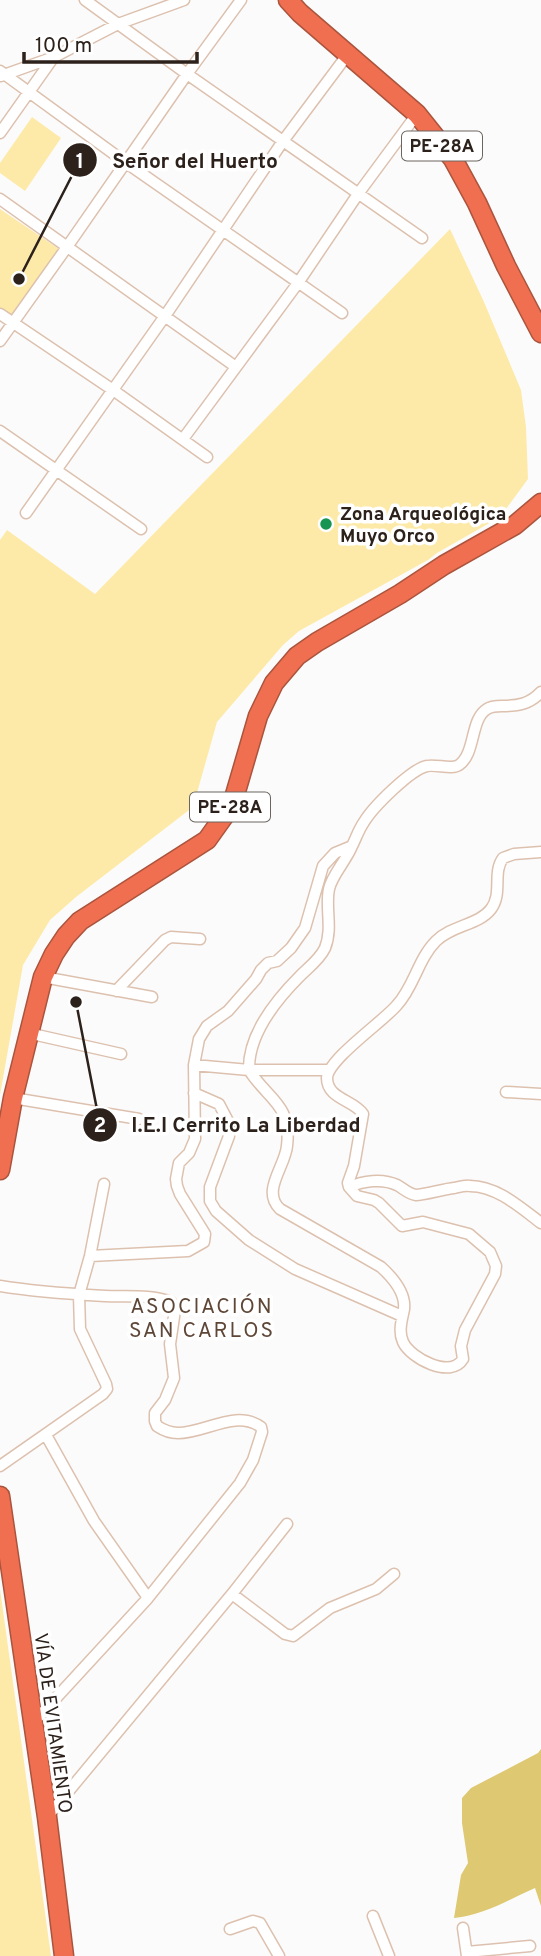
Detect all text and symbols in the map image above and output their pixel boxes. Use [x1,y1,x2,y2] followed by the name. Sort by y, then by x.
[24,21,198,65] scale bar
[35,33,92,60] text: 100 m
[402,132,482,160] road number: PE-28A
[63,139,291,181] callout: Señor del Huerto
[76,149,84,176] text: 1
[112,149,278,176] text: Señor del Huerto
[340,503,506,549] place label: Zona Arqueológica Muyo Orco
[318,516,334,532] marker: Zona Arqueológica Muyo Orco
[190,792,270,822] road number: PE-28A
[82,1104,375,1146] callout: I.E.I Cerrito La Liberdad
[94,1113,106,1140] text: 2
[131,1113,361,1140] text: I.E.I Cerrito La Liberdad
[129,1293,275,1345] district label: ASOCIACIÓN SAN CARLOS
[27,1631,78,1815] street label: VÍA DE EVITAMIENTO

